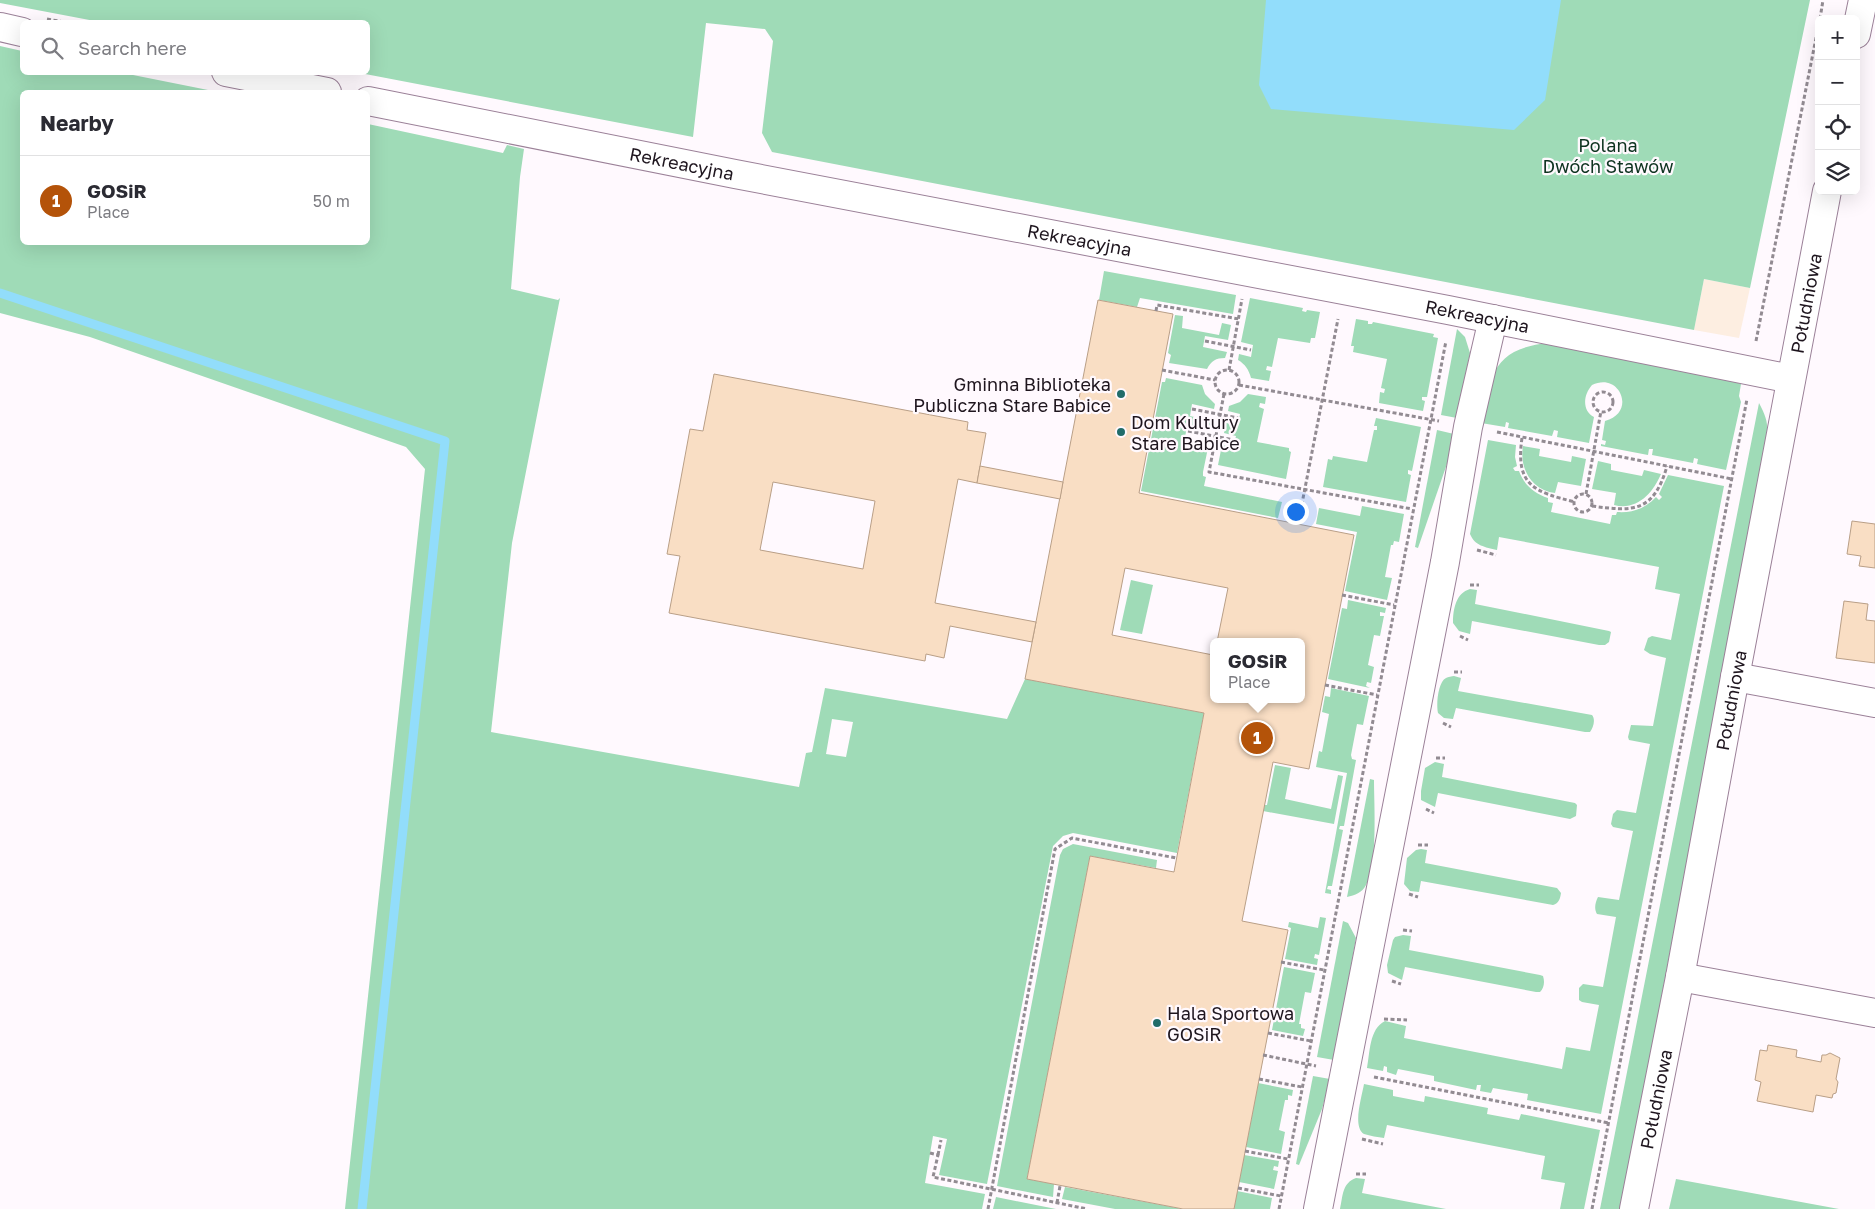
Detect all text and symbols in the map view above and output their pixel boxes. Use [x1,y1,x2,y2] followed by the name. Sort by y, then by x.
[1815,15,1860,195] map controls
[1815,15,1860,60] button: +
[20,20,370,75] search box
[38,34,66,62] icon: search
[78,36,187,59] text: Search here
[1815,60,1860,105] button: −
[1815,105,1860,150] button: locate
[40,110,114,136] text: Nearby
[1542,134,1674,177] park label: Polana Dwóch Stawów
[628,142,736,185] street label: Rekreacyjna
[1815,150,1860,195] button: layers
[87,179,147,202] text: GOSiR
[52,191,60,211] text: 1
[313,191,350,211] text: 50 m
[87,202,130,222] text: Place
[1026,219,1134,260] street label: Rekreacyjna
[1786,251,1826,355] street label: Południowa
[1423,295,1531,337] street label: Rekreacyjna
[913,373,1111,416] place label: Gminna Biblioteka Publiczna Stare Babice
[1115,388,1127,400] marker: Gminna Biblioteka Publiczna Stare Babice
[1131,411,1240,454] place label: Dom Kultury Stare Babice
[1115,426,1127,438] marker: Dom Kultury Stare Babice
[1283,499,1309,525] your location
[1210,638,1305,703] popup
[1711,648,1751,752] street label: Południowa
[1228,649,1287,672] text: GOSiR
[1228,672,1270,692] text: Place
[1241,719,1273,757] pin: 1
[1167,1002,1294,1045] place label: Hala Sportowa GOSiR
[1151,1017,1163,1029] marker: Hala Sportowa GOSiR
[1635,1047,1676,1151] street label: Południowa

